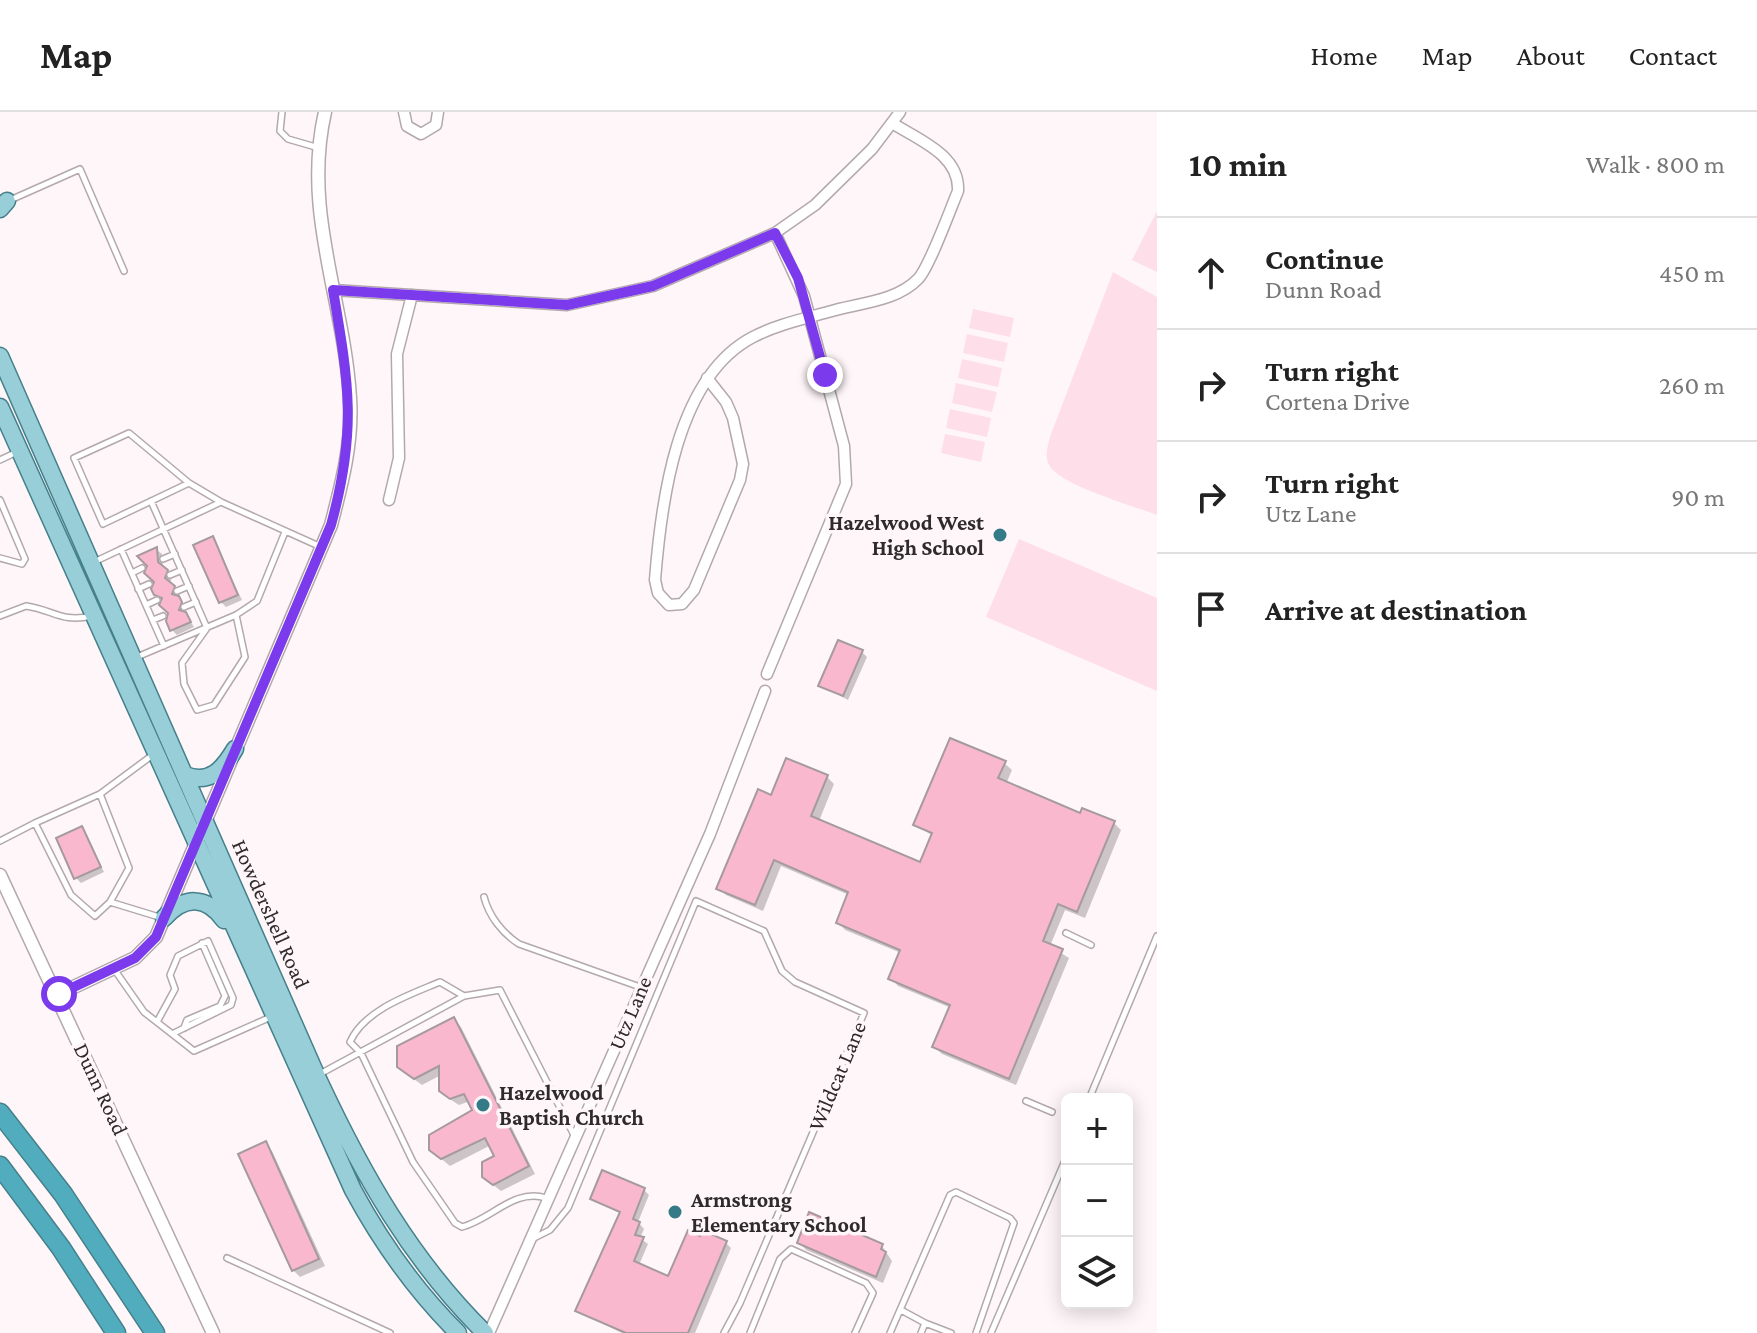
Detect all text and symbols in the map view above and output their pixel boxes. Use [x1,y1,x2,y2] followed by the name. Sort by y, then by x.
[40,34,113,76] text: Map
[1311,40,1378,71] text: Home
[1422,40,1473,71] text: Map
[1517,40,1585,71] text: About
[1629,40,1717,71] text: Contact
[1189,146,1287,183] text: 10 min
[1586,150,1725,179] text: Walk · 800 m
[1265,242,1384,275] text: Continue
[1189,251,1233,295] icon: ahead
[1659,259,1725,288] text: 450 m
[1265,275,1382,304] text: Dunn Road
[1265,354,1399,387] text: Turn right
[807,357,843,393] route end
[1189,363,1233,407] icon: right
[1659,371,1725,400] text: 260 m
[1265,387,1410,416] text: Cortena Drive
[1265,466,1399,499] text: Turn right
[1189,475,1233,519] icon: right
[1671,483,1725,512] text: 90 m
[1265,499,1356,528] text: Utz Lane
[828,510,985,560] place label: Hazelwood West High School
[991,526,1009,544] marker: Hazelwood West High School
[1189,587,1233,631] icon: arrive
[1265,593,1527,626] text: Arrive at destination
[227,836,315,993] street label: Howdershell Road
[603,972,657,1054] street label: Utz Lane
[41,976,77,1012] route start
[803,1018,871,1134] street label: Wildcat Lane
[69,1039,133,1139] street label: Dunn Road
[499,1080,644,1130] place label: Hazelwood Baptish Church
[1061,1093,1133,1309] map controls
[1061,1093,1133,1165] button: +
[474,1096,492,1114] marker: Hazelwood Baptish Church
[1061,1165,1133,1237] button: −
[690,1187,867,1237] place label: Armstrong Elementary School
[666,1203,684,1221] marker: Armstrong Elementary School
[1061,1237,1133,1309] button: layers

